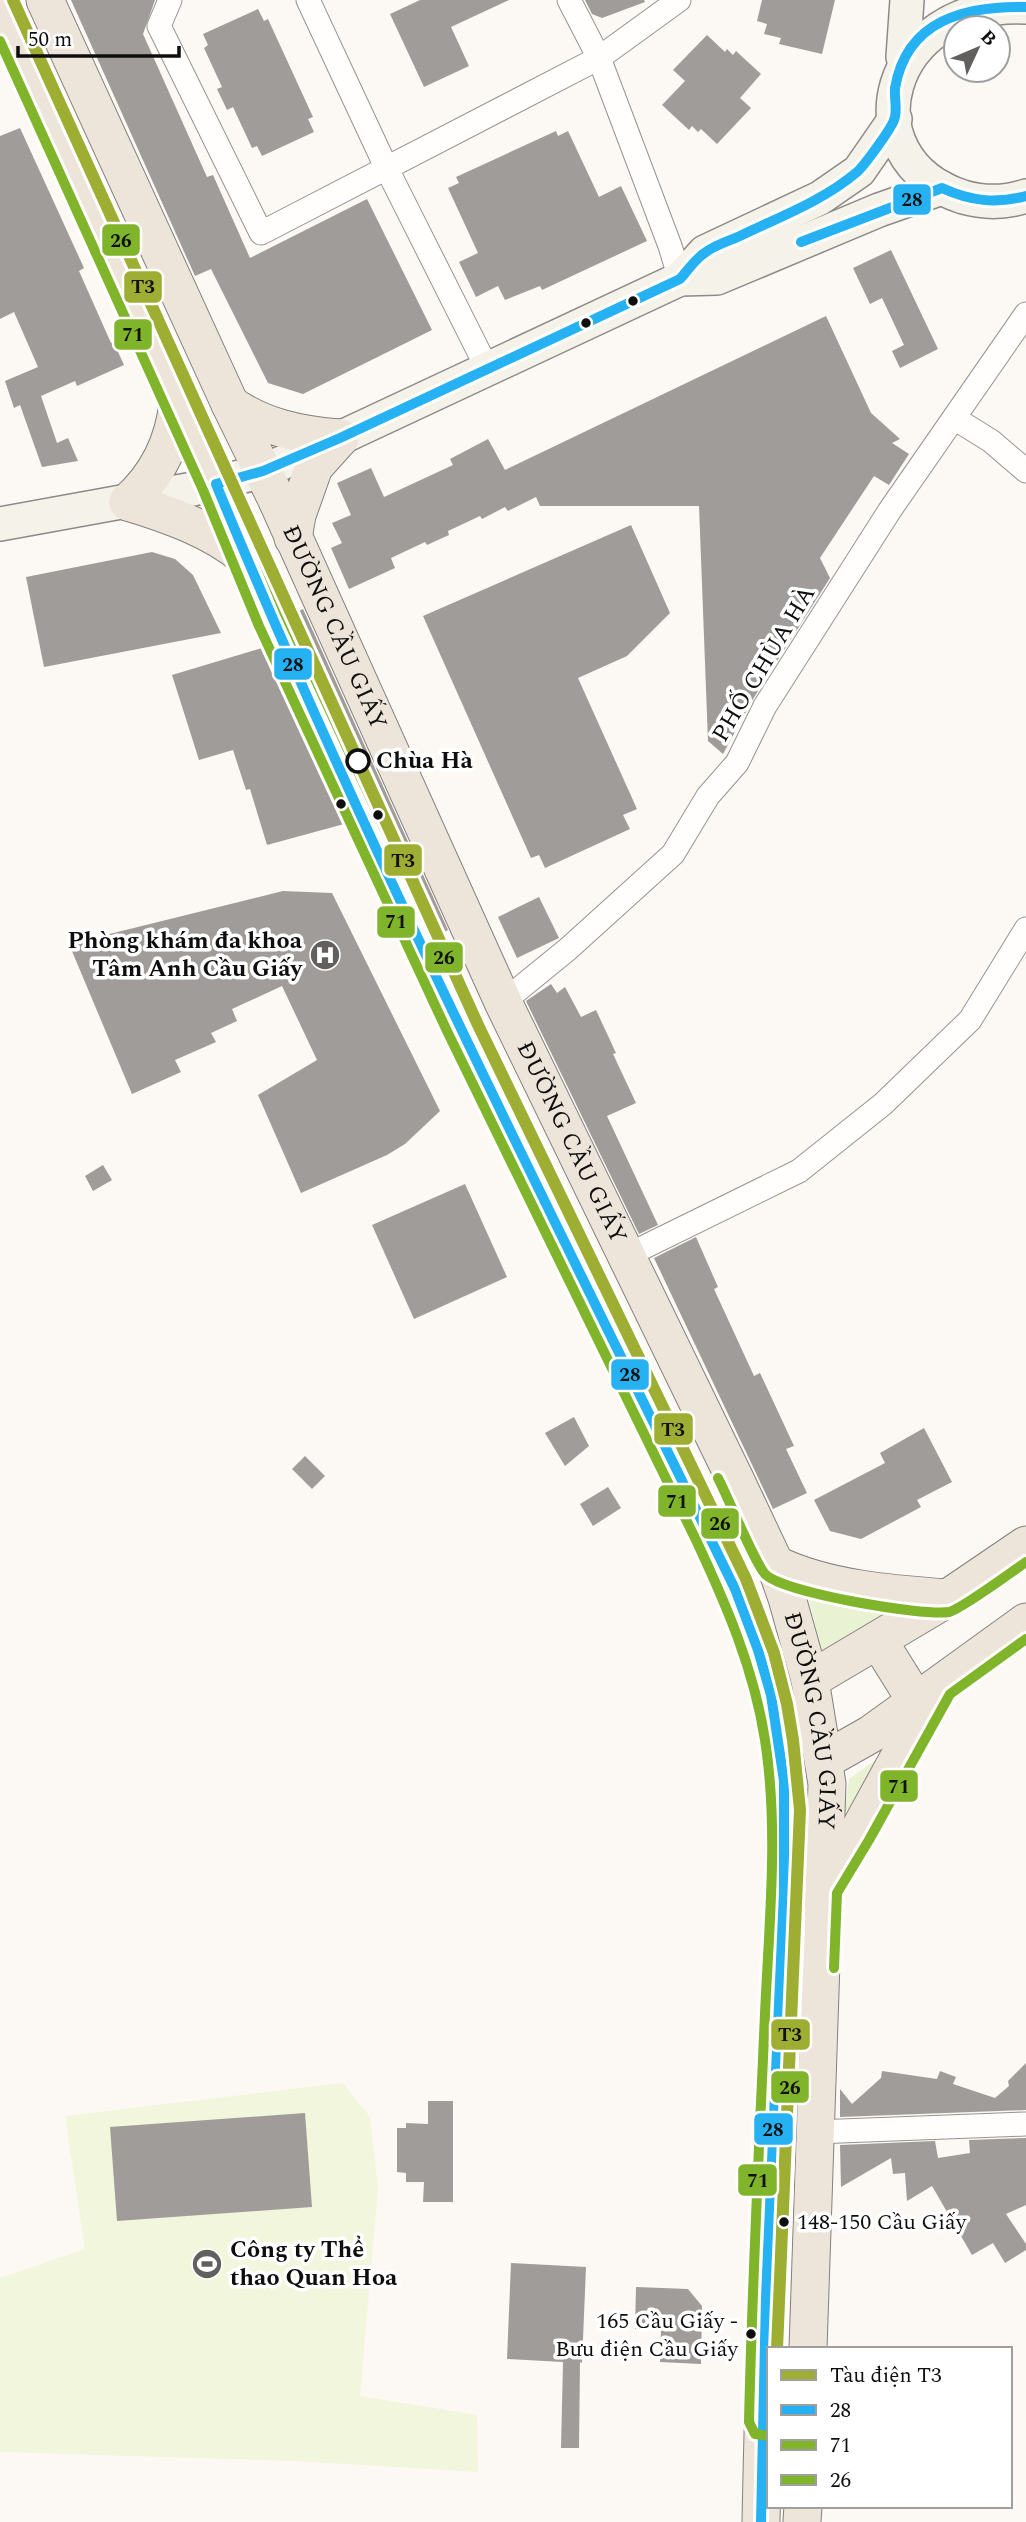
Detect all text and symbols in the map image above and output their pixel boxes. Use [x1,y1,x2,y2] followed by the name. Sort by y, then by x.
[18,14,178,58] scale bar
[942,14,1012,84] north arrow
[973,23,1003,53] text: B
[28,24,72,56] text: 50 m
[892,183,932,216] line badge: 28
[901,186,923,215] text: 28
[101,223,141,257] line badge: 26
[110,227,132,256] text: 26
[123,270,163,304] line badge: T3
[131,273,155,302] text: T3
[626,294,640,308] unlabelled marker
[579,316,593,330] unlabelled marker
[113,318,153,351] line badge: 71
[122,321,144,350] text: 71
[272,519,396,736] street label: ĐƯỜNG CẦU GIẤY
[703,579,825,749] street label: PHỐ CHÙA HÀ
[273,647,313,681] line badge: 28
[282,651,304,680] text: 28
[376,743,473,779] place label: Chùa Hà
[346,749,370,773] marker: Chùa Hà
[334,797,348,811] unlabelled marker
[371,808,385,822] unlabelled marker
[383,843,423,877] line badge: T3
[391,847,415,876] text: T3
[376,905,416,939] line badge: 71
[385,908,407,937] text: 71
[67,923,304,987] place label: Phòng khám đa khoa Tâm Anh Cầu Giấy
[308,938,342,972] hospital icon: Phòng khám đa khoa Tâm Anh Cầu Giấy
[424,941,464,974] line badge: 26
[433,944,455,973] text: 26
[507,1035,636,1250] street label: ĐƯỜNG CẦU GIẤY
[610,1358,650,1391] line badge: 28
[619,1361,641,1390] text: 28
[653,1412,694,1446] line badge: T3
[661,1416,685,1445] text: T3
[657,1484,697,1518] line badge: 71
[666,1488,688,1517] text: 71
[700,1507,740,1540] line badge: 26
[709,1510,731,1539] text: 26
[774,1608,845,1831] street label: ĐƯỜNG CẦU GIẤY
[879,1769,919,1803] line badge: 71
[888,1773,910,1802] text: 71
[770,2018,811,2051] line badge: T3
[778,2021,802,2050] text: T3
[770,2070,810,2104] line badge: 26
[779,2074,801,2103] text: 26
[753,2112,794,2146] line badge: 28
[762,2116,784,2145] text: 28
[737,2163,778,2197] line badge: 71
[747,2167,769,2196] text: 71
[797,2206,968,2239] place label: 148-150 Cầu Giấy
[777,2215,791,2229] marker: 148-150 Cầu Giấy
[230,2232,398,2296] place label: Công ty Thể thao Quan Hoa
[190,2247,224,2281] sports icon: Công ty Thể thao Quan Hoa
[555,2305,739,2366] place label: 165 Cầu Giấy - Bưu điện Cầu Giấy
[744,2327,758,2341] marker: 165 Cầu Giấy - Bưu điện Cầu Giấy
[767,2347,1012,2508] legend
[830,2360,942,2392] text: Tàu điện T3
[830,2395,851,2427] text: 28
[830,2430,851,2462] text: 71
[830,2465,851,2497] text: 26

